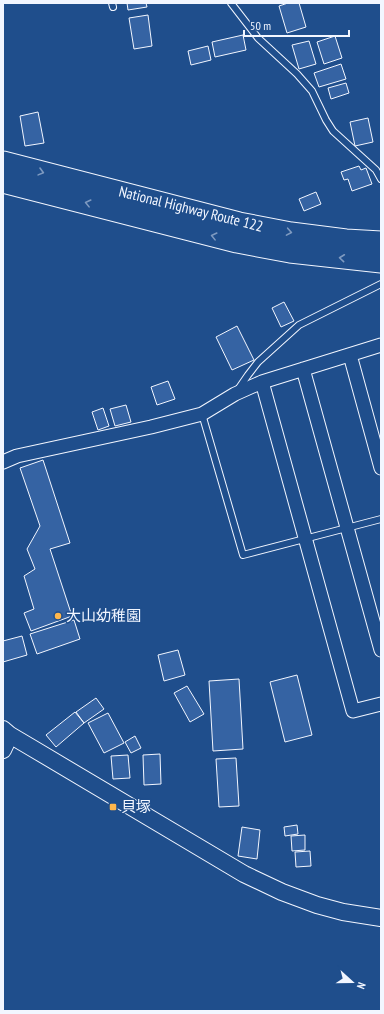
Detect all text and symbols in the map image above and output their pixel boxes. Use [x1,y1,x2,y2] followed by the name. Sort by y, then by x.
[244,12,349,38] scale bar
[250,18,271,33] text: 50 m
[37,167,44,176] one-way arrow
[117,181,265,236] street label: National Highway Route 122
[85,200,92,208] one-way arrow
[286,227,293,236] one-way arrow
[211,232,218,241] one-way arrow
[339,254,345,263] one-way arrow
[66,606,141,625] place label: 大山幼稚園
[53,611,63,621] marker: 大山幼稚園
[121,797,151,816] place label: 貝塚
[108,802,118,812] marker: 貝塚
[332,962,372,1002] north arrow
[354,980,369,991] text: N

